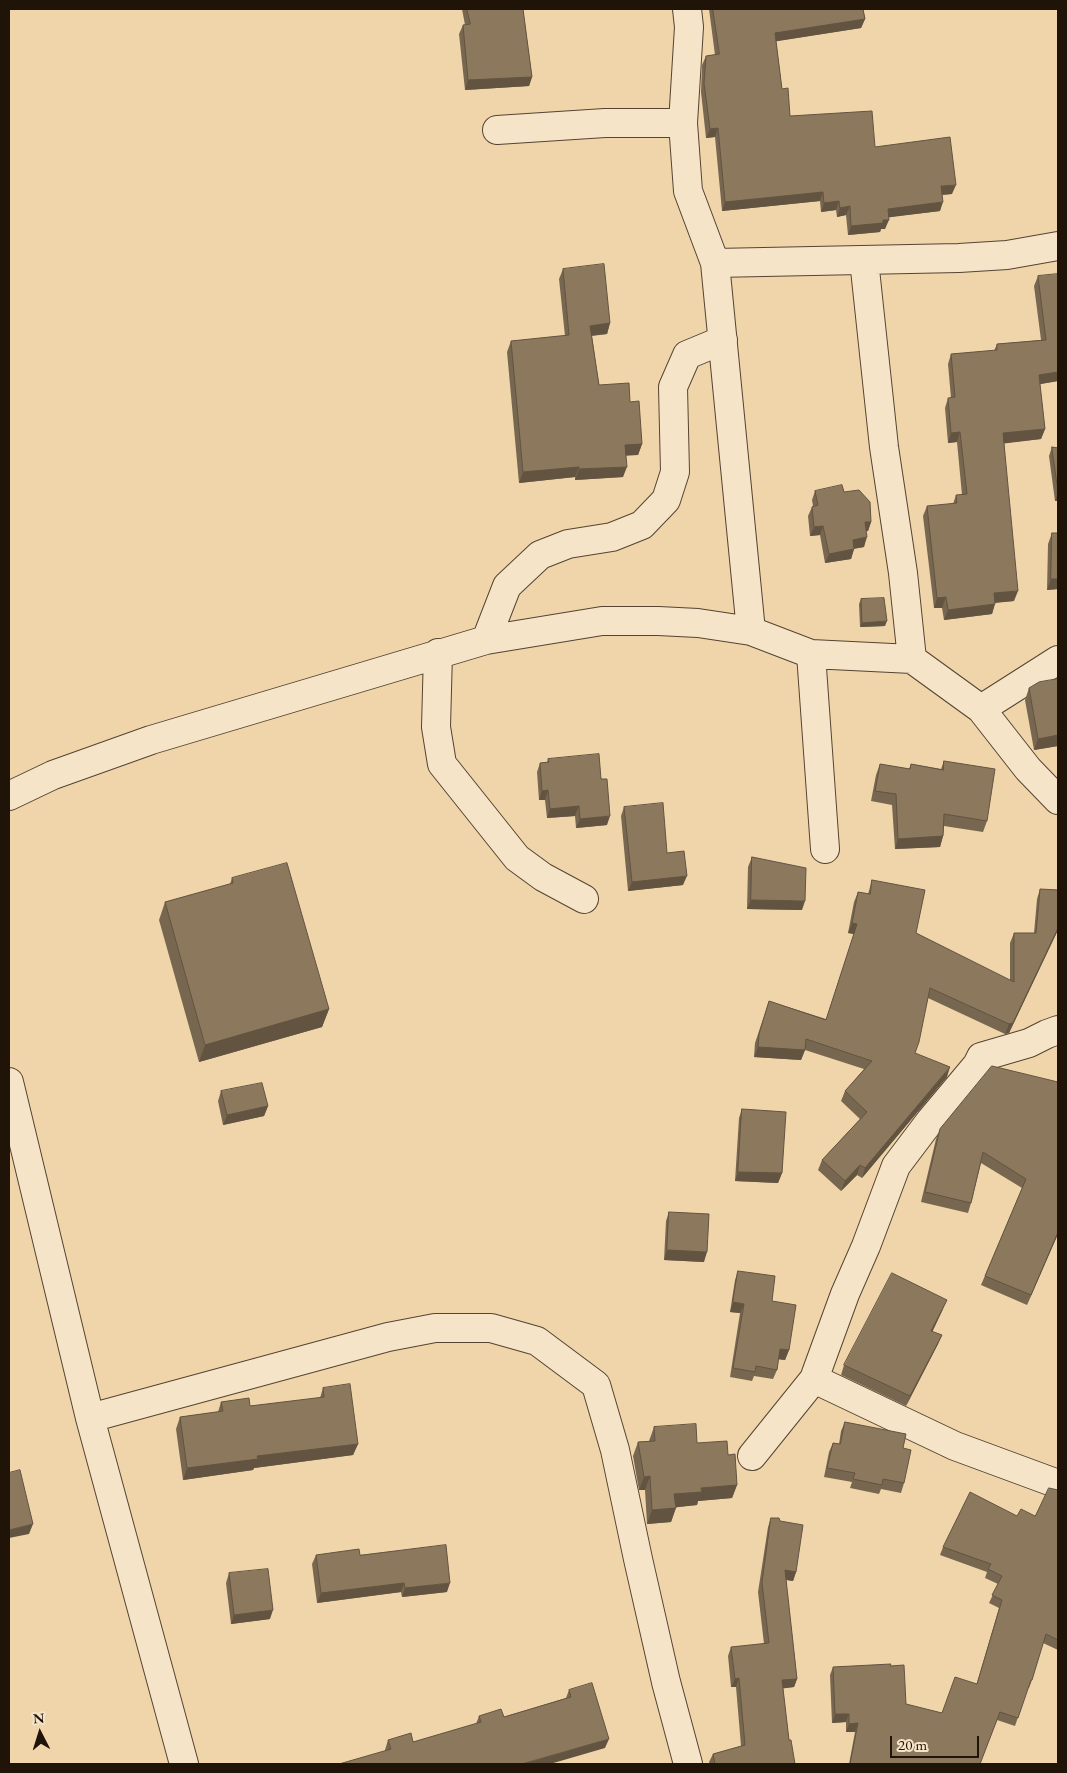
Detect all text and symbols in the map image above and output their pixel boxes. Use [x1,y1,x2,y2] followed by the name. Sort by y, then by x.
[15,1708,65,1758] north arrow
[32,1709,45,1728] text: N
[892,1726,981,1758] scale bar
[898,1735,927,1754] text: 20 m

